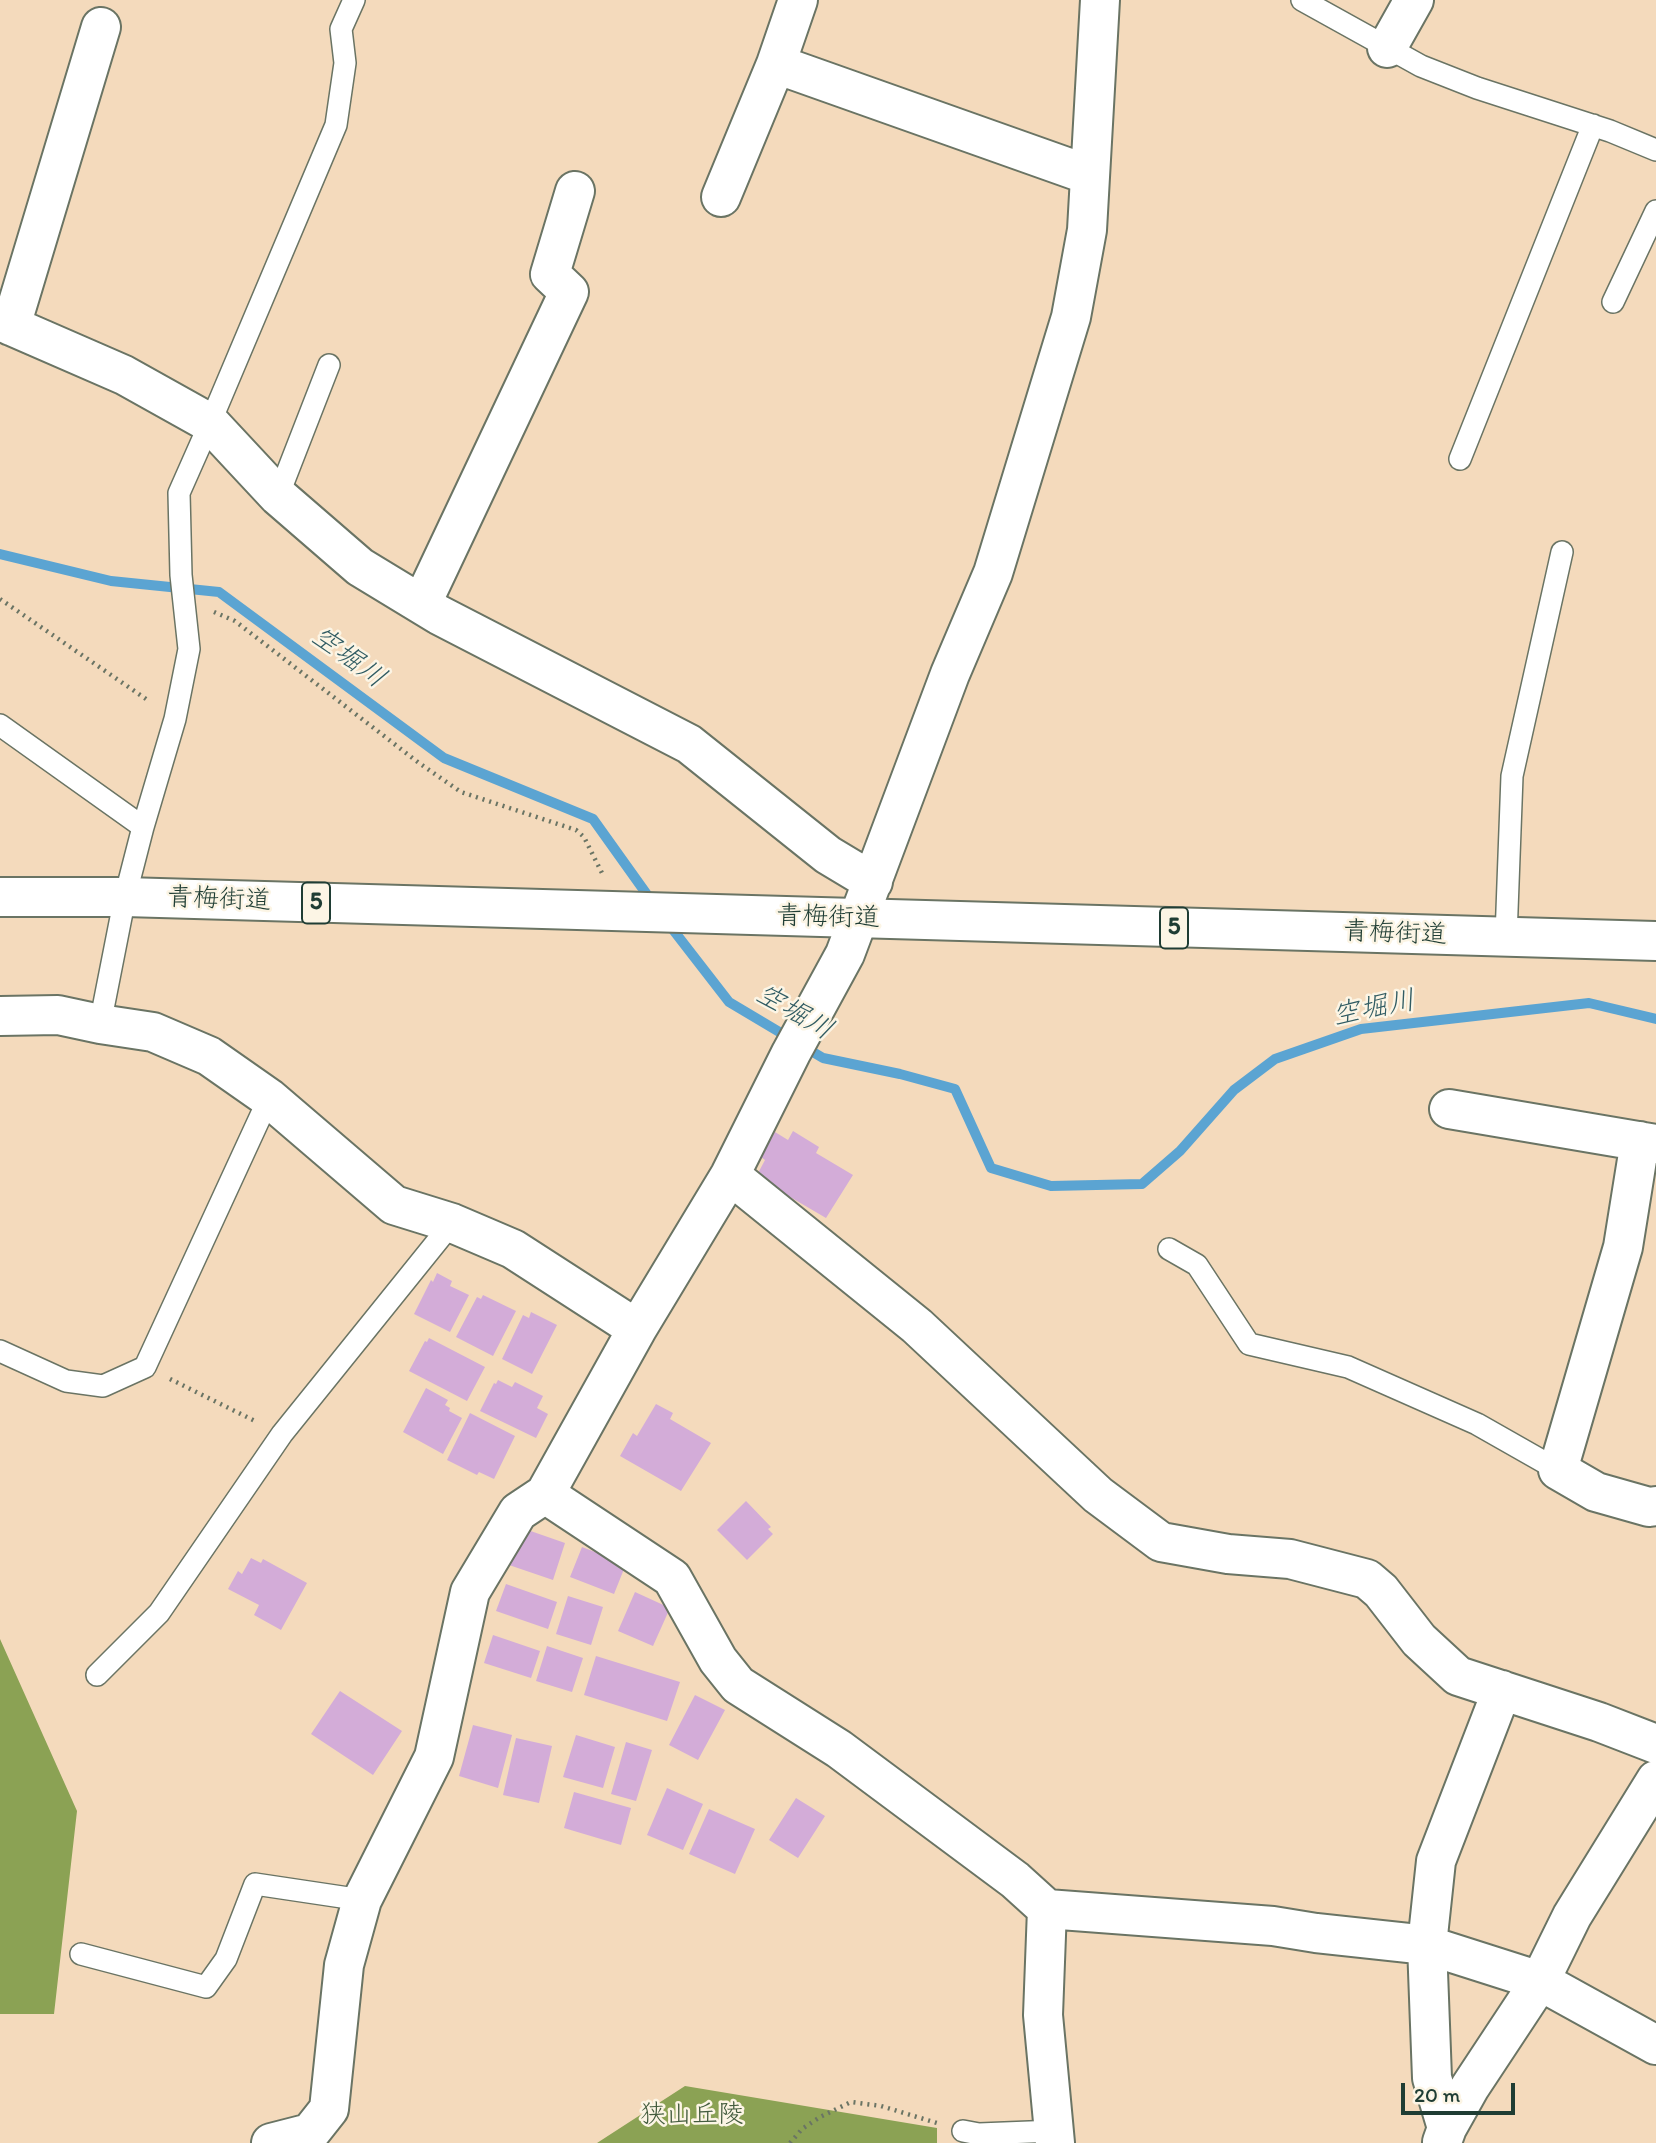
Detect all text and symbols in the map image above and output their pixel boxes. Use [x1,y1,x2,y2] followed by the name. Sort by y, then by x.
[304,620,392,696] water label: 空堀川
[302,882,330,923] road number: 5
[166,883,272,917] street label: 青梅街道
[776,901,880,935] street label: 青梅街道
[1160,908,1188,948] road number: 5
[1342,917,1448,951] street label: 青梅街道
[749,977,839,1049] water label: 空堀川
[1330,984,1418,1034] water label: 空堀川
[1404,2070,1518,2114] scale bar
[1414,2082,1460,2107] text: 20 m
[640,2099,744,2131] park label: 狭山丘陵

